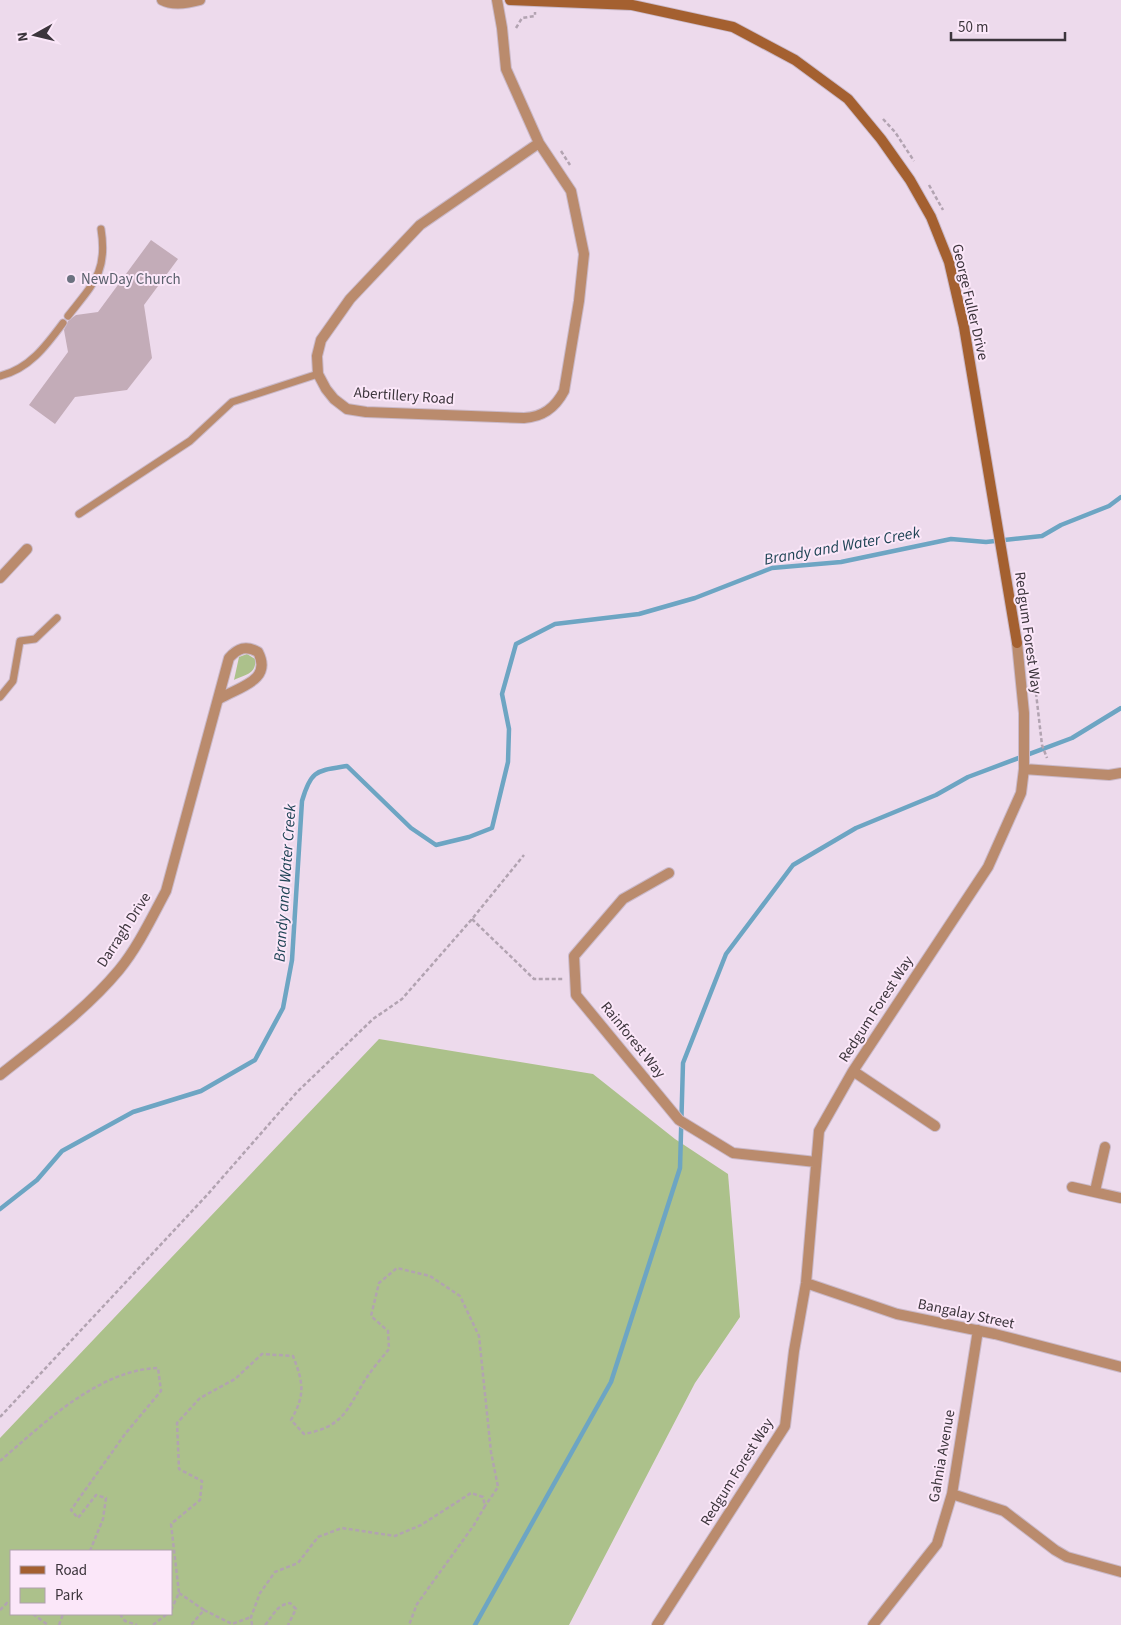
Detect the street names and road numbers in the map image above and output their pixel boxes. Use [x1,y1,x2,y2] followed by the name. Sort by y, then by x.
[946,242,994,362] street label: George Fuller Drive
[353,382,455,410] street label: Abertillery Road
[1009,570,1047,696] street label: Redgum Forest Way
[92,888,156,972] street label: Darragh Drive
[834,952,918,1066] street label: Redgum Forest Way
[596,997,670,1083] street label: Rainforest Way
[916,1293,1016,1335] street label: Bangalay Street
[924,1408,960,1504] street label: Gahnia Avenue
[695,1414,779,1530] street label: Redgum Forest Way

